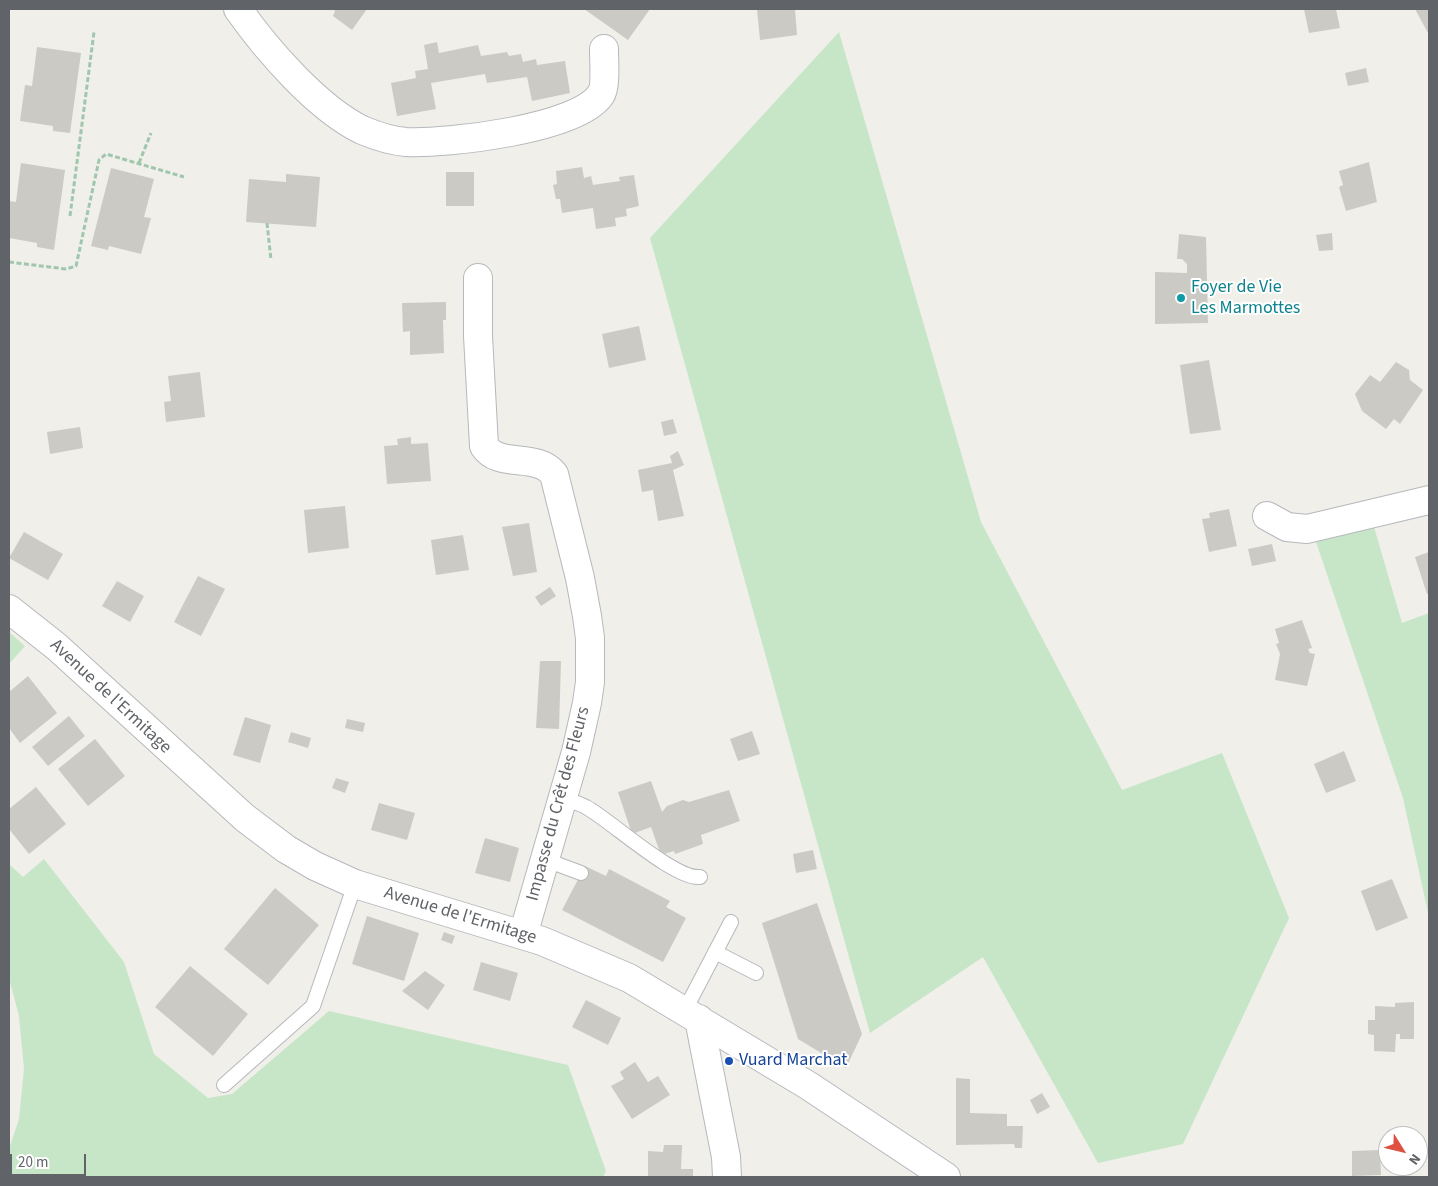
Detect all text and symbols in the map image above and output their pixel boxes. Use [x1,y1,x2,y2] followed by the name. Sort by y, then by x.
[1191,277,1300,320] place label: Foyer de Vie Les Marmottes
[1175,292,1187,304] marker: Foyer de Vie Les Marmottes
[45,635,175,759] street label: Avenue de l'Ermitage
[523,705,595,903] street label: Impasse du Crêt des Fleurs
[381,883,539,949] street label: Avenue de l'Ermitage
[739,1050,847,1072] place label: Vuard Marchat
[723,1055,735,1067] marker: Vuard Marchat
[1378,1126,1428,1176] north arrow
[12,1144,89,1176] scale bar
[1403,1150,1425,1169] text: N
[18,1152,48,1173] text: 20 m

